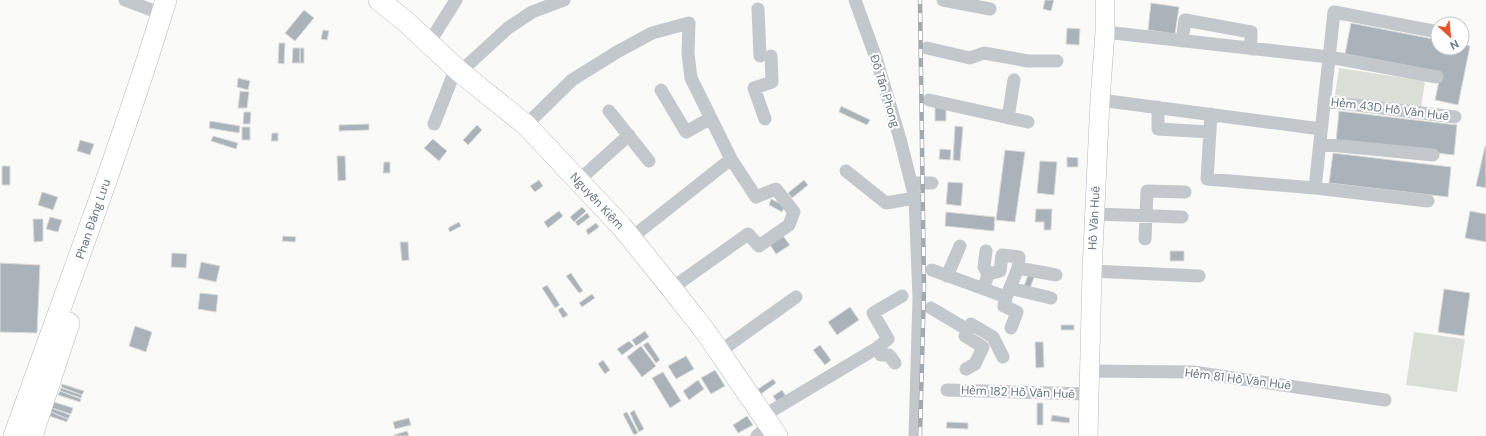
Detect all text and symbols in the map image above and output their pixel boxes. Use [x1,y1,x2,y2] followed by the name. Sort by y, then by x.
[1430,16,1470,56] north arrow
[1448,37,1461,53] text: N
[866,52,904,130] street label: Đỗ Tấn Phong
[1330,94,1450,124] street label: Hẻm 43D Hồ Văn Huê
[567,169,627,233] street label: Nguyễn Kiệm
[72,177,114,261] street label: Phan Đăng Lưu
[1084,185,1104,251] street label: Hồ Văn Huê
[1184,365,1292,393] street label: Hẻm 81 Hồ Văn Huê
[961,382,1075,402] street label: Hẻm 182 Hồ Văn Huê

